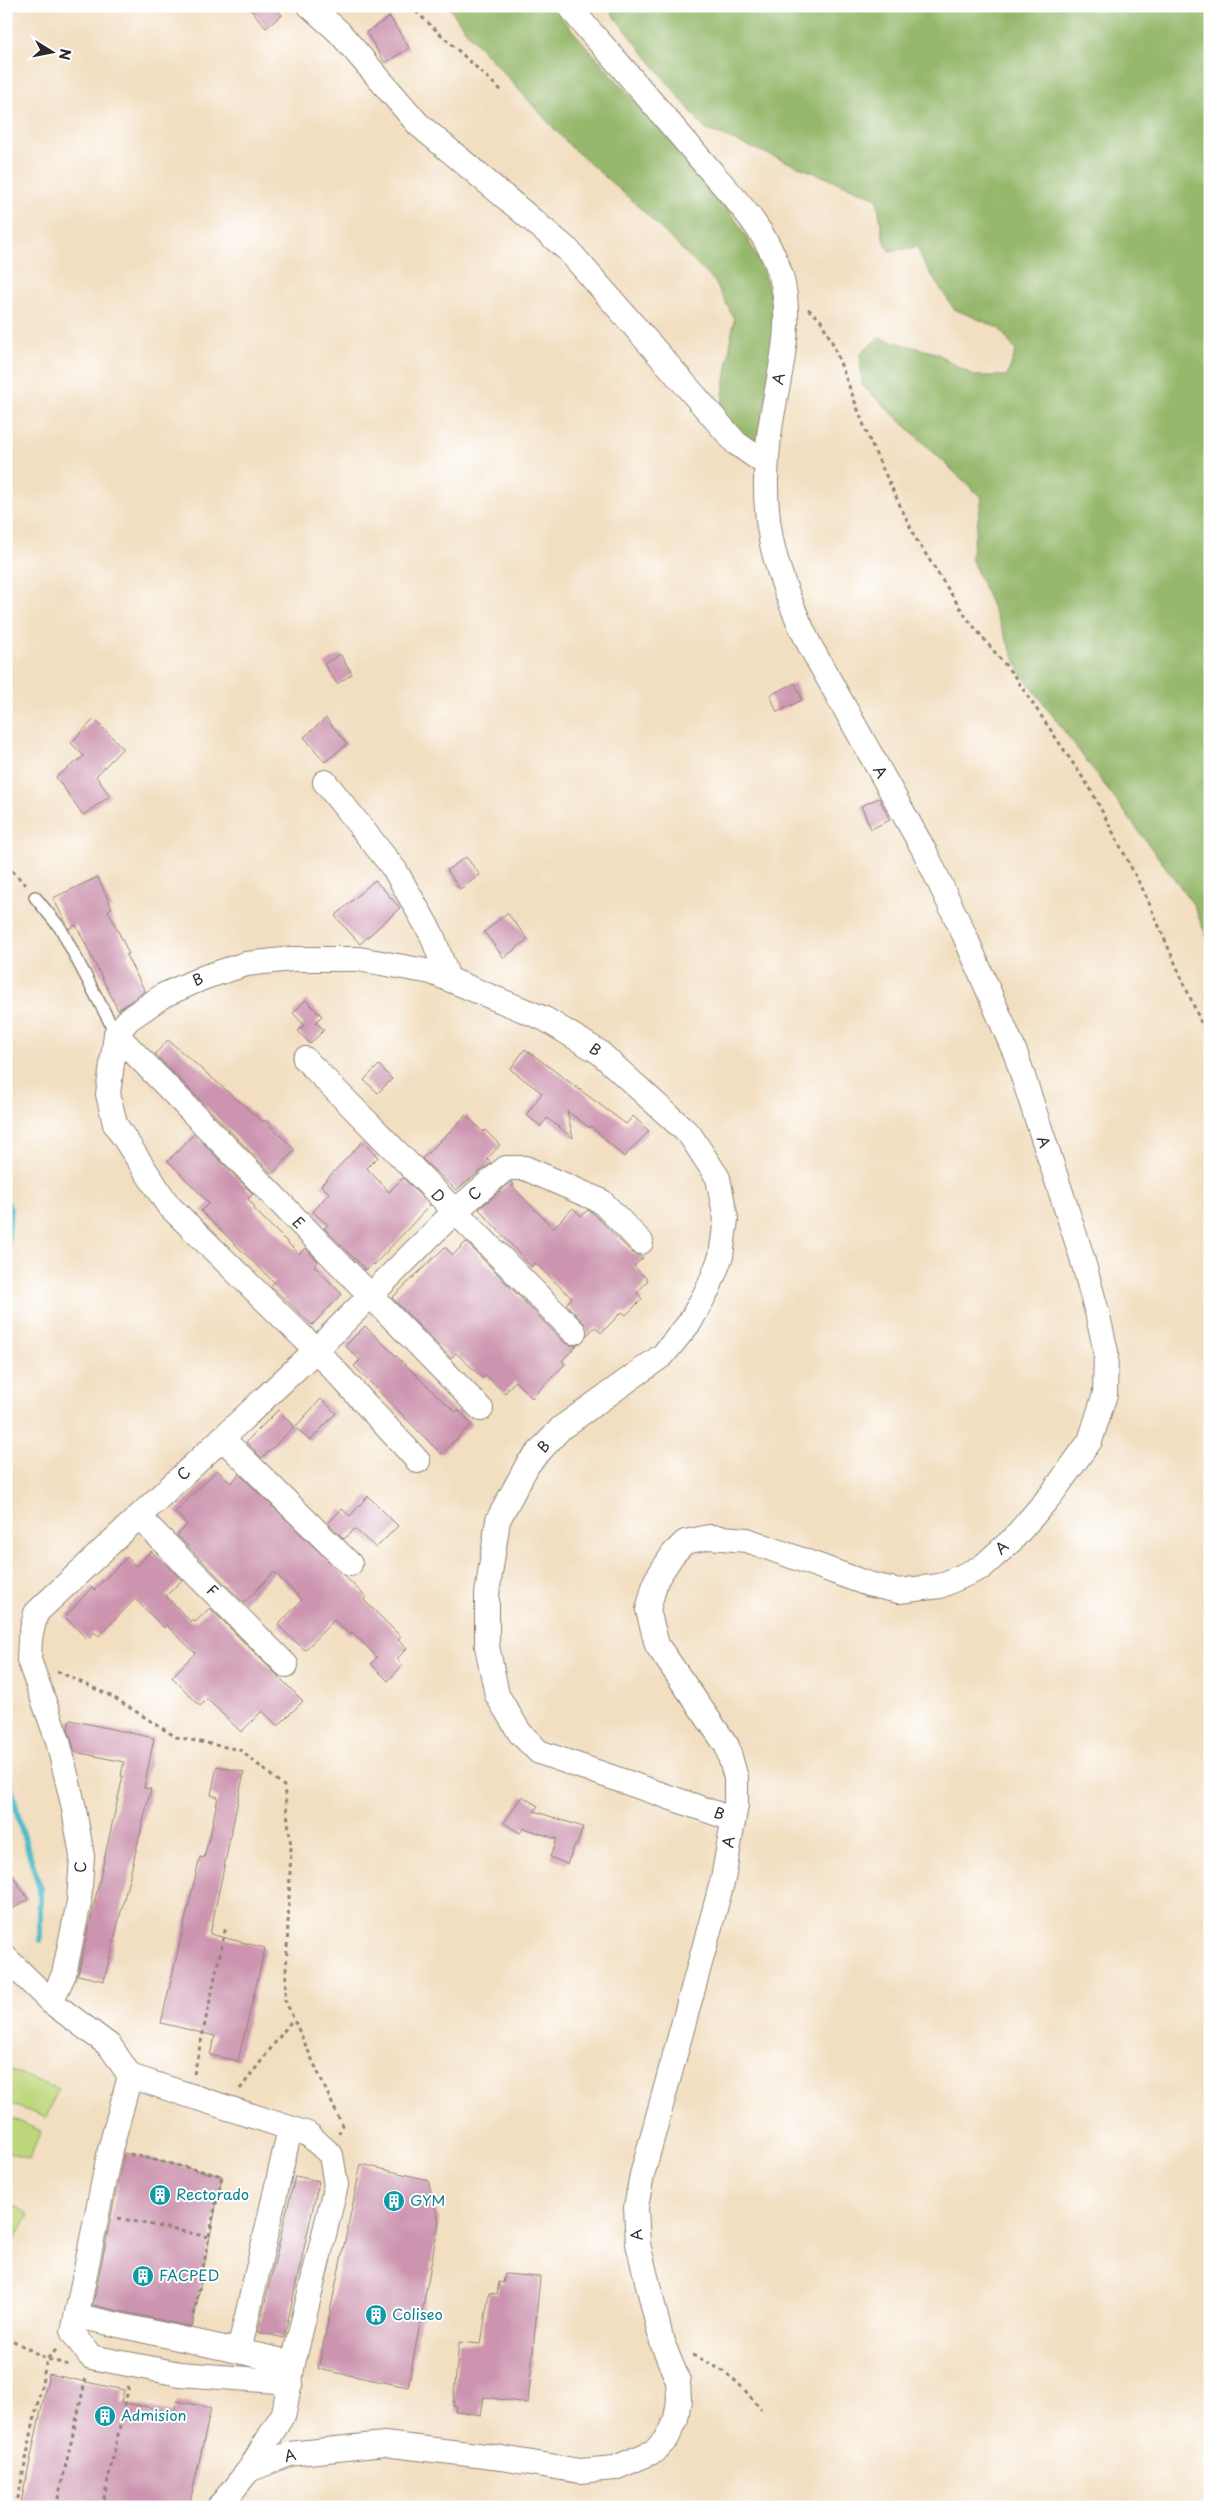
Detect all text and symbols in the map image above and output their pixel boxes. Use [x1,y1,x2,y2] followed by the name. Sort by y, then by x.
[28,28,78,78] north arrow
[54,47,77,62] text: N
[765,371,790,387] street label: A
[868,761,894,782] street label: A
[188,966,207,991] street label: B
[585,1037,607,1061] street label: B
[1032,1132,1057,1151] street label: A
[462,1180,486,1205] street label: C
[427,1183,451,1207] street label: D
[288,1211,311,1233] street label: E
[531,1435,555,1457] street label: B
[171,1461,195,1485] street label: C
[989,1535,1013,1559] street label: A
[202,1579,224,1601] street label: F
[711,1800,728,1825] street label: B
[715,1834,740,1849] street label: A
[68,1861,91,1873] street label: C
[176,2182,249,2205] place label: Rectorado
[148,2183,172,2207] building icon: Rectorado
[410,2188,445,2211] place label: GYM
[382,2189,406,2213] building icon: GYM
[623,2228,648,2242] street label: A
[159,2263,219,2286] place label: FACPED
[131,2264,155,2288] building icon: FACPED
[392,2302,443,2325] place label: Coliseo
[364,2303,388,2327] building icon: Coliseo
[121,2403,187,2426] place label: Admision
[93,2404,117,2428] building icon: Admision
[281,2442,298,2467] street label: A

